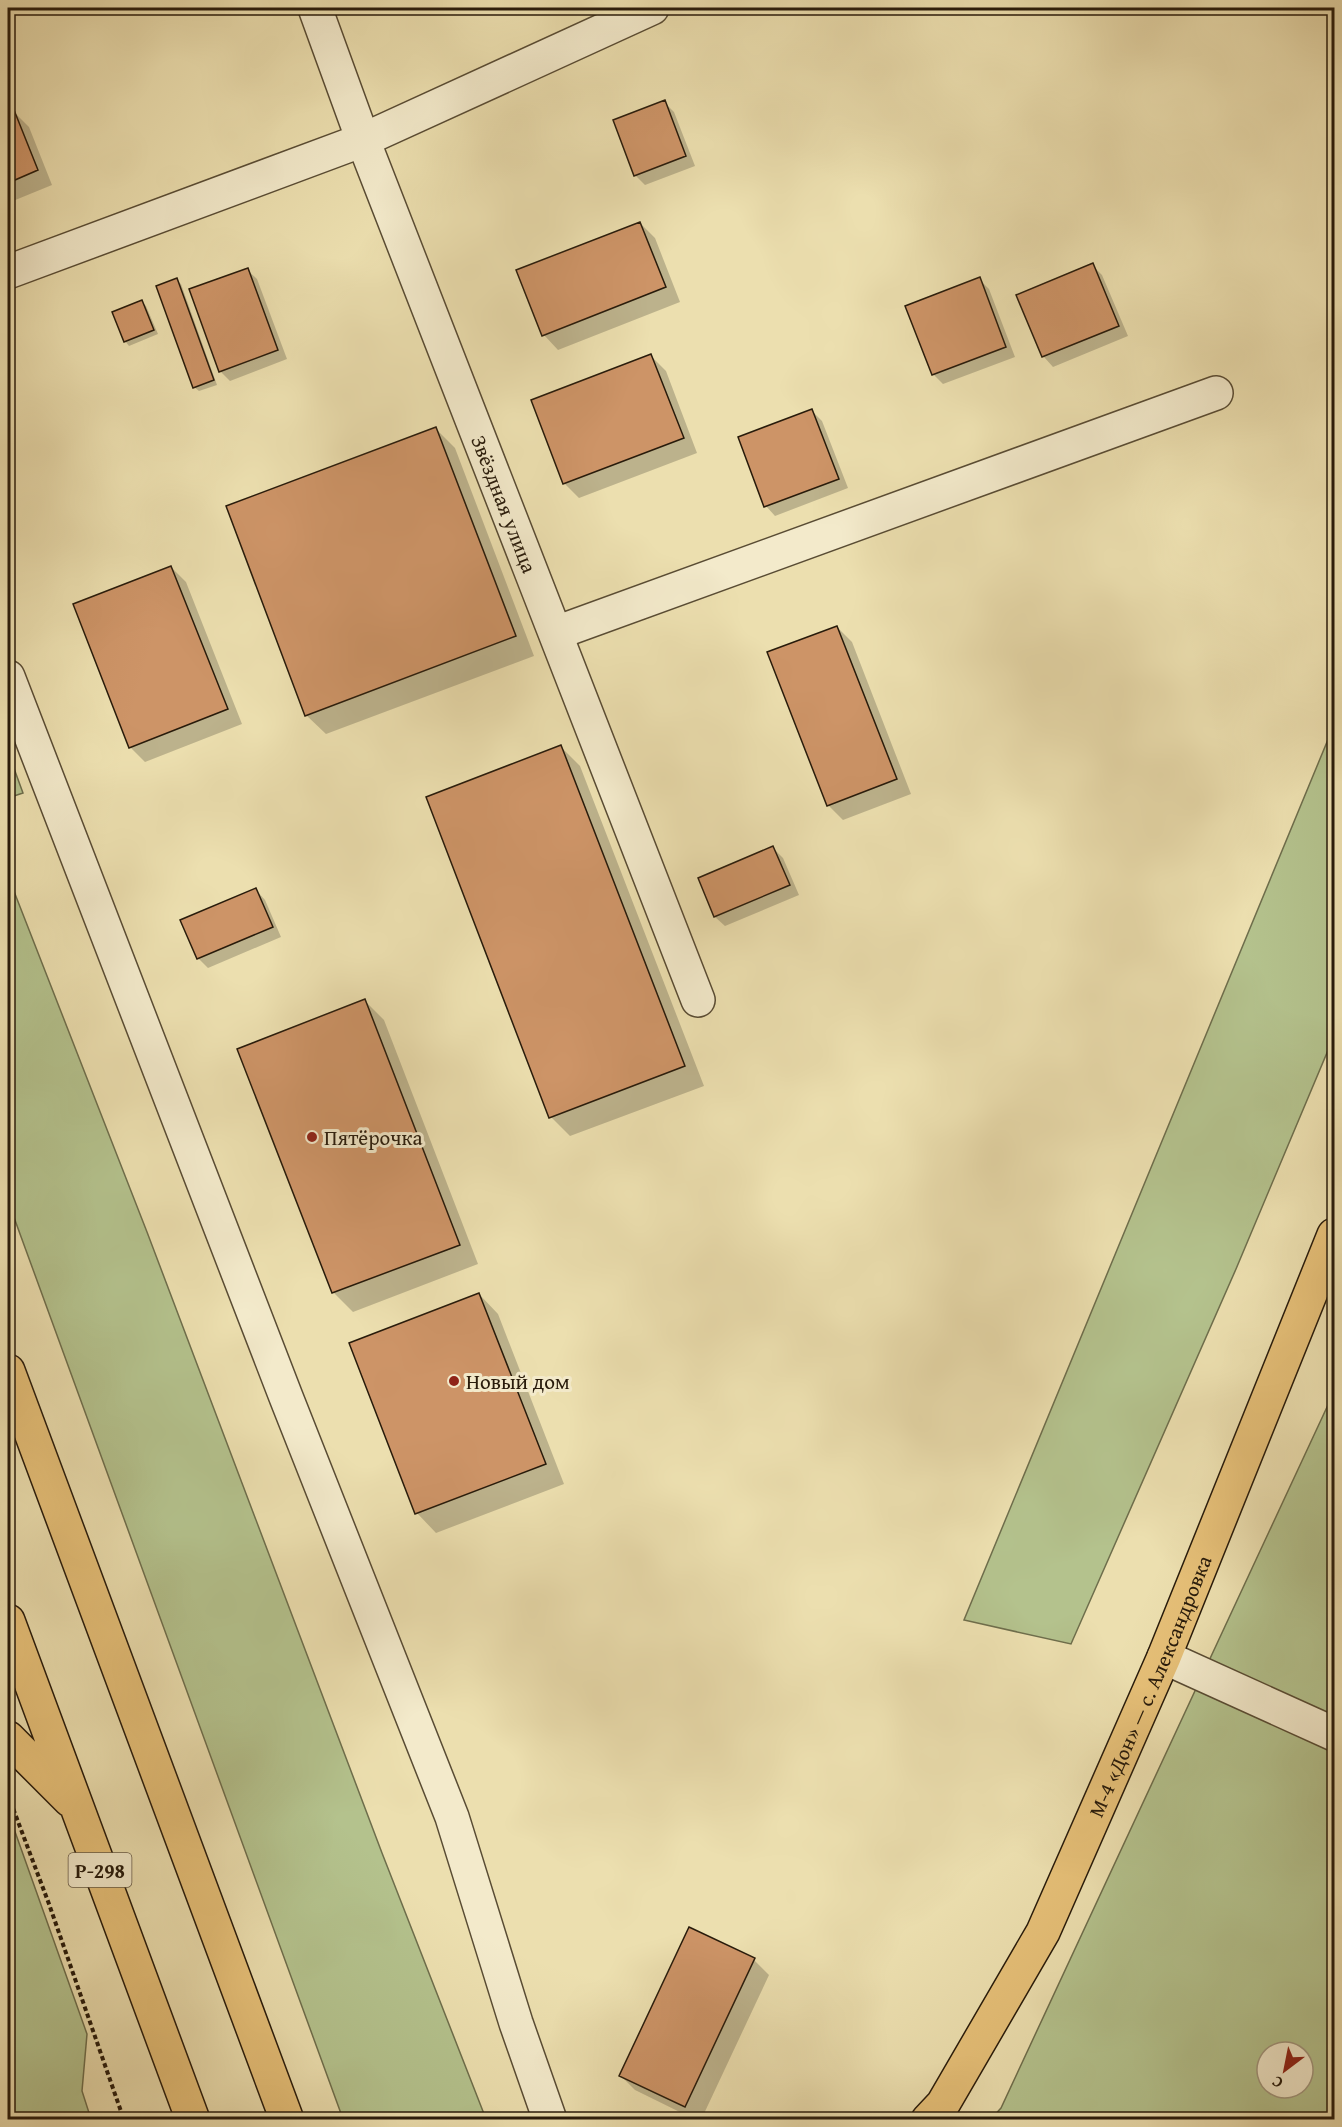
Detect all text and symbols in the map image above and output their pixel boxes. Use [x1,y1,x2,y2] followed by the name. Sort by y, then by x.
[464,430,546,577] street label: Звёздная улица
[324,1122,422,1153] place label: Пятёрочка
[305,1130,319,1144] marker: Пятёрочка
[466,1366,570,1397] place label: Новый дом
[447,1374,461,1388] marker: Новый дом
[1080,1551,1219,1822] street label: М-4 «Дон» — с. Александровка
[68,1853,132,1887] road number: Р-298
[1255,2040,1315,2100] north arrow
[1267,2070,1287,2095] text: С

